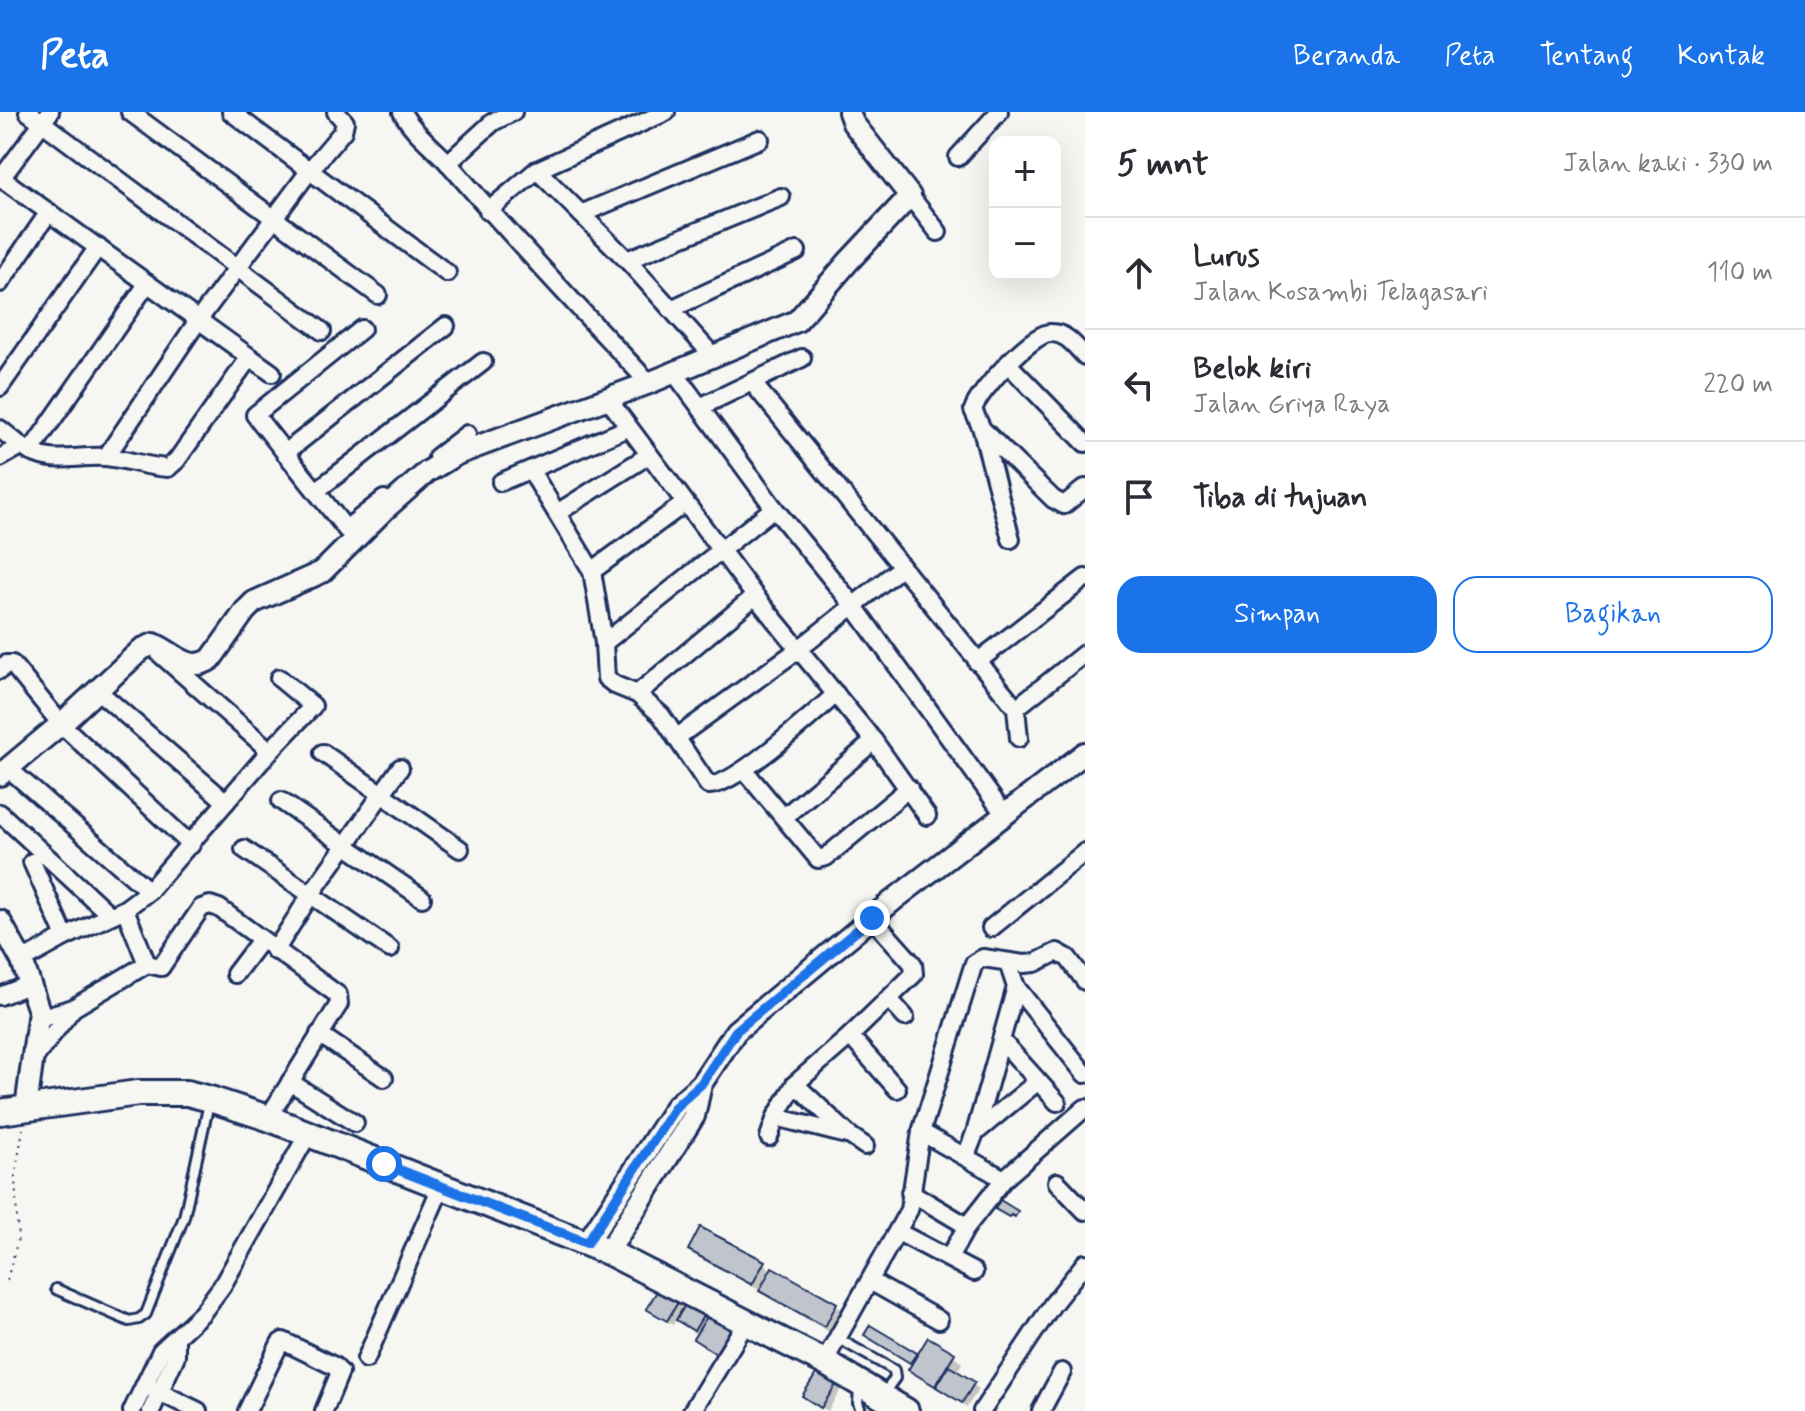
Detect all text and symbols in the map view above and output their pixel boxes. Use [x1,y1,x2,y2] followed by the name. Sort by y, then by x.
[40,32,109,81] text: Peta
[1293,38,1400,75] text: Beranda
[1444,38,1496,75] text: Peta
[1540,38,1633,75] text: Tentang
[1677,38,1765,75] text: Kontak
[989,136,1061,280] map controls
[989,136,1061,208] button: +
[1117,142,1209,187] text: 5 mnt
[1563,147,1773,181] text: Jalan kaki · 330 m
[989,208,1061,280] button: −
[1193,237,1260,276] text: Lurus
[1117,251,1161,295] icon: ahead
[1707,256,1773,290] text: 110 m
[1193,276,1488,310] text: Jalan Kosambi Telagasari
[1193,349,1311,388] text: Belok kiri
[1117,363,1161,407] icon: left
[1703,368,1773,402] text: 220 m
[1193,388,1391,422] text: Jalan Griya Raya
[1117,475,1161,519] icon: arrive
[1193,478,1368,517] text: Tiba di tujuan
[1117,576,1437,653] button: Simpan
[1453,576,1773,653] button: Bagikan
[854,900,890,936] route end
[366,1146,402,1182] route start

